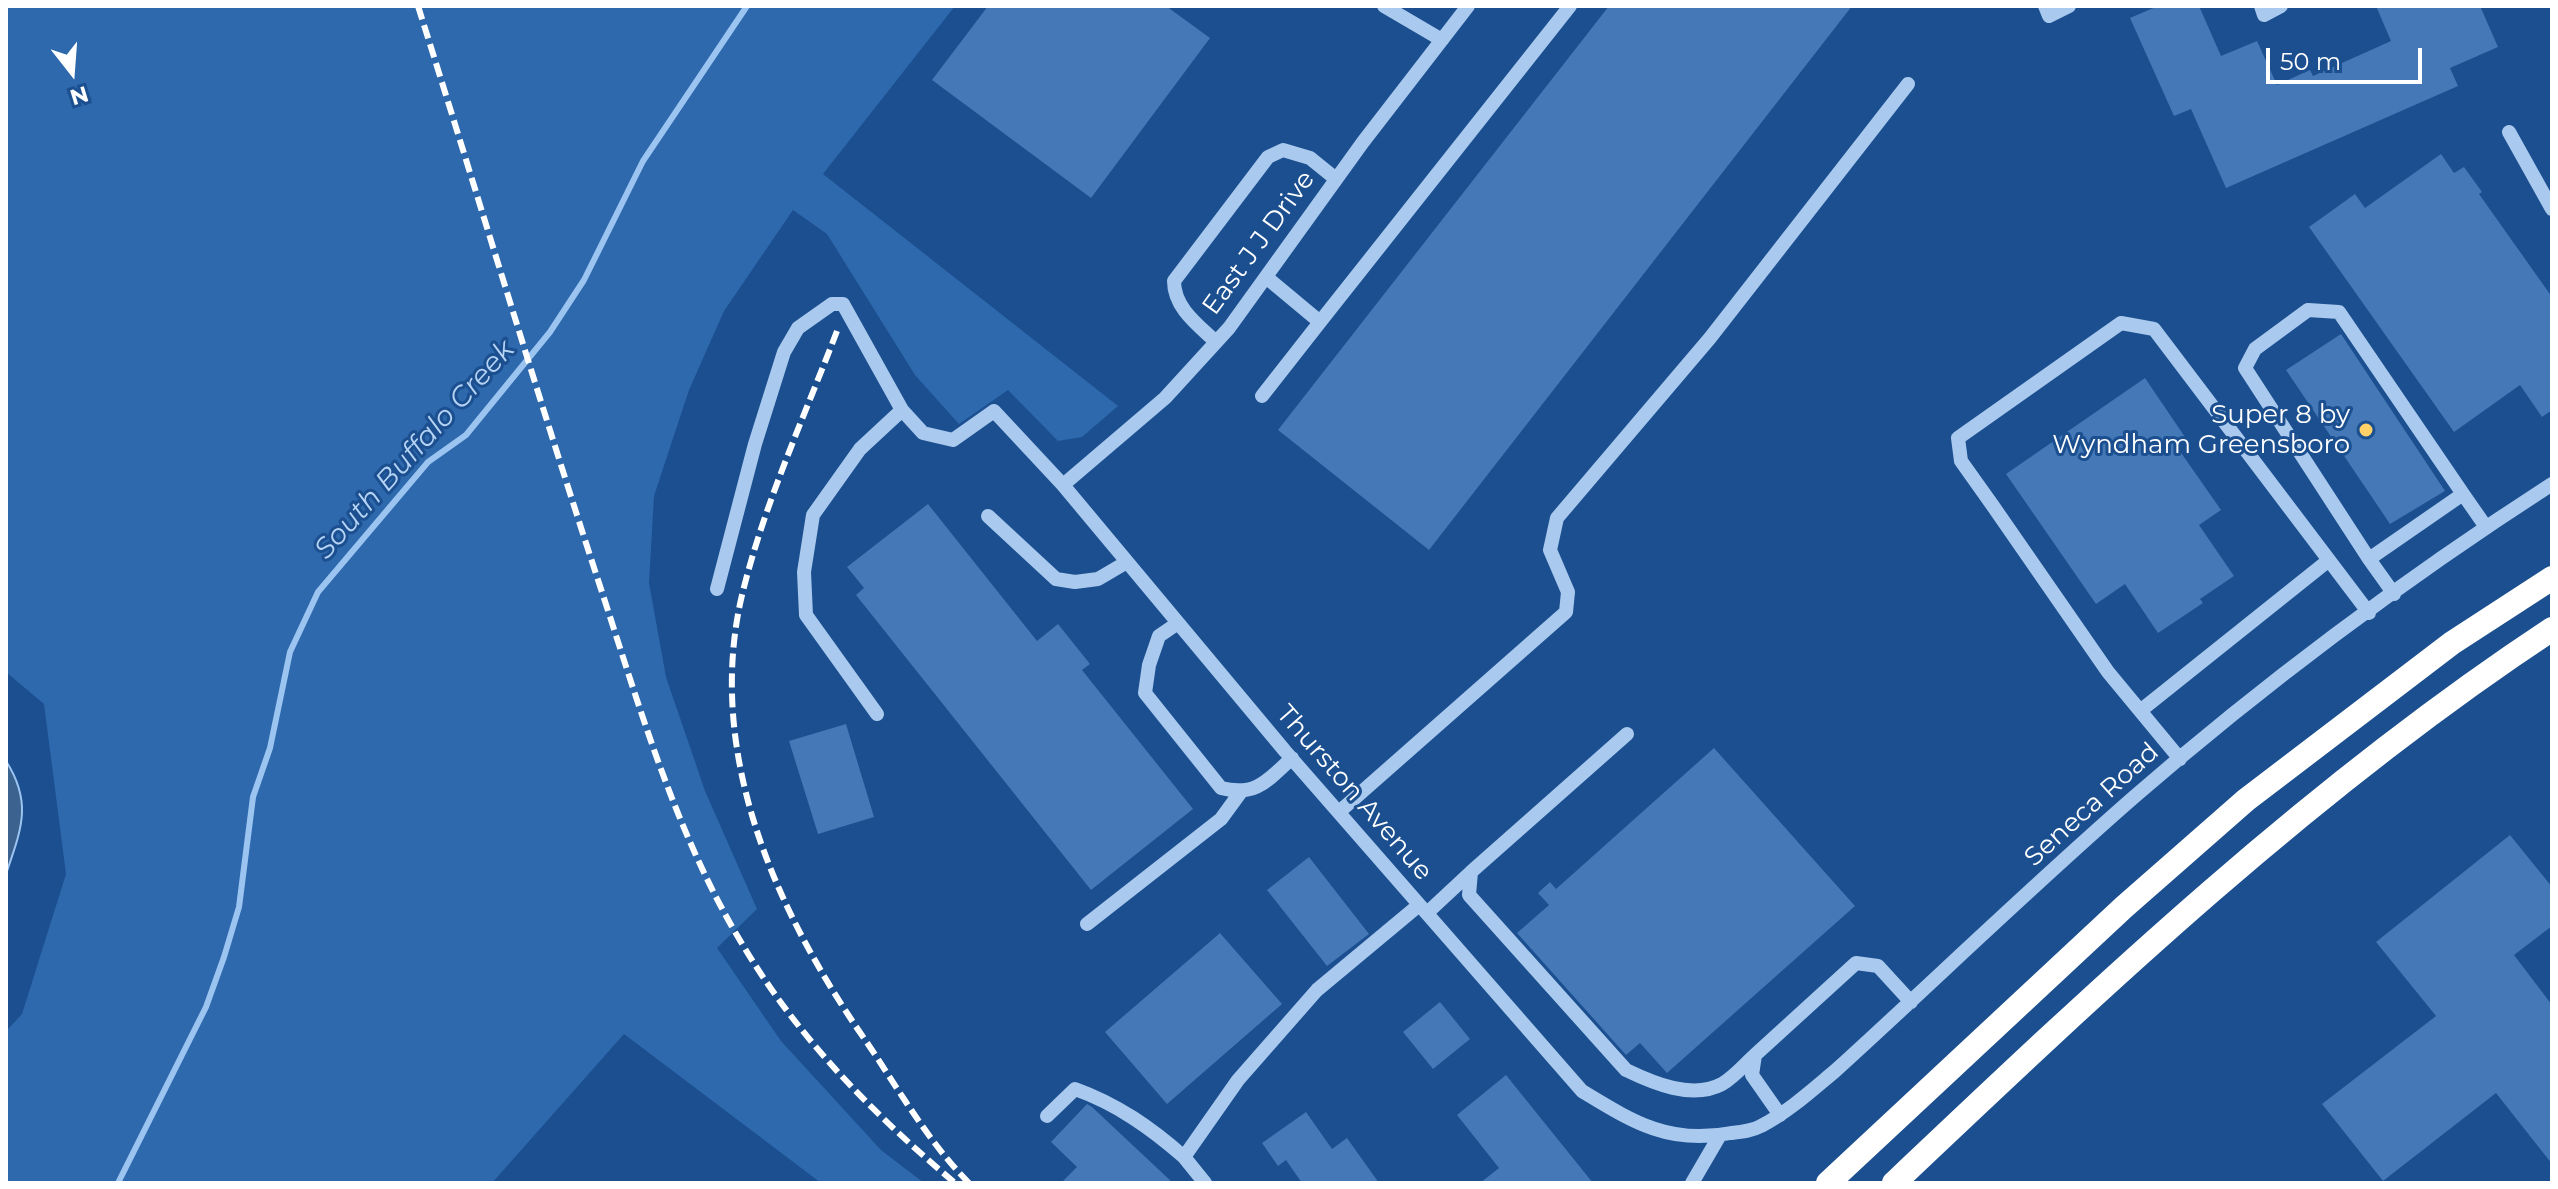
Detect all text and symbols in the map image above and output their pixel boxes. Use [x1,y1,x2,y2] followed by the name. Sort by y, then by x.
[32,32,112,112] north arrow
[2270,32,2426,82] scale bar
[2280,47,2341,76] text: 50 m
[67,80,92,111] text: N
[1196,165,1322,321] street label: East J J Drive
[308,334,522,566] water label: South Buffalo Creek
[2052,399,2350,460] place label: Super 8 by Wyndham Greensboro
[2357,421,2375,439] marker: Super 8 by Wyndham Greensboro
[1269,699,1439,887] street label: Thurston Avenue
[2018,737,2166,873] street label: Seneca Road

